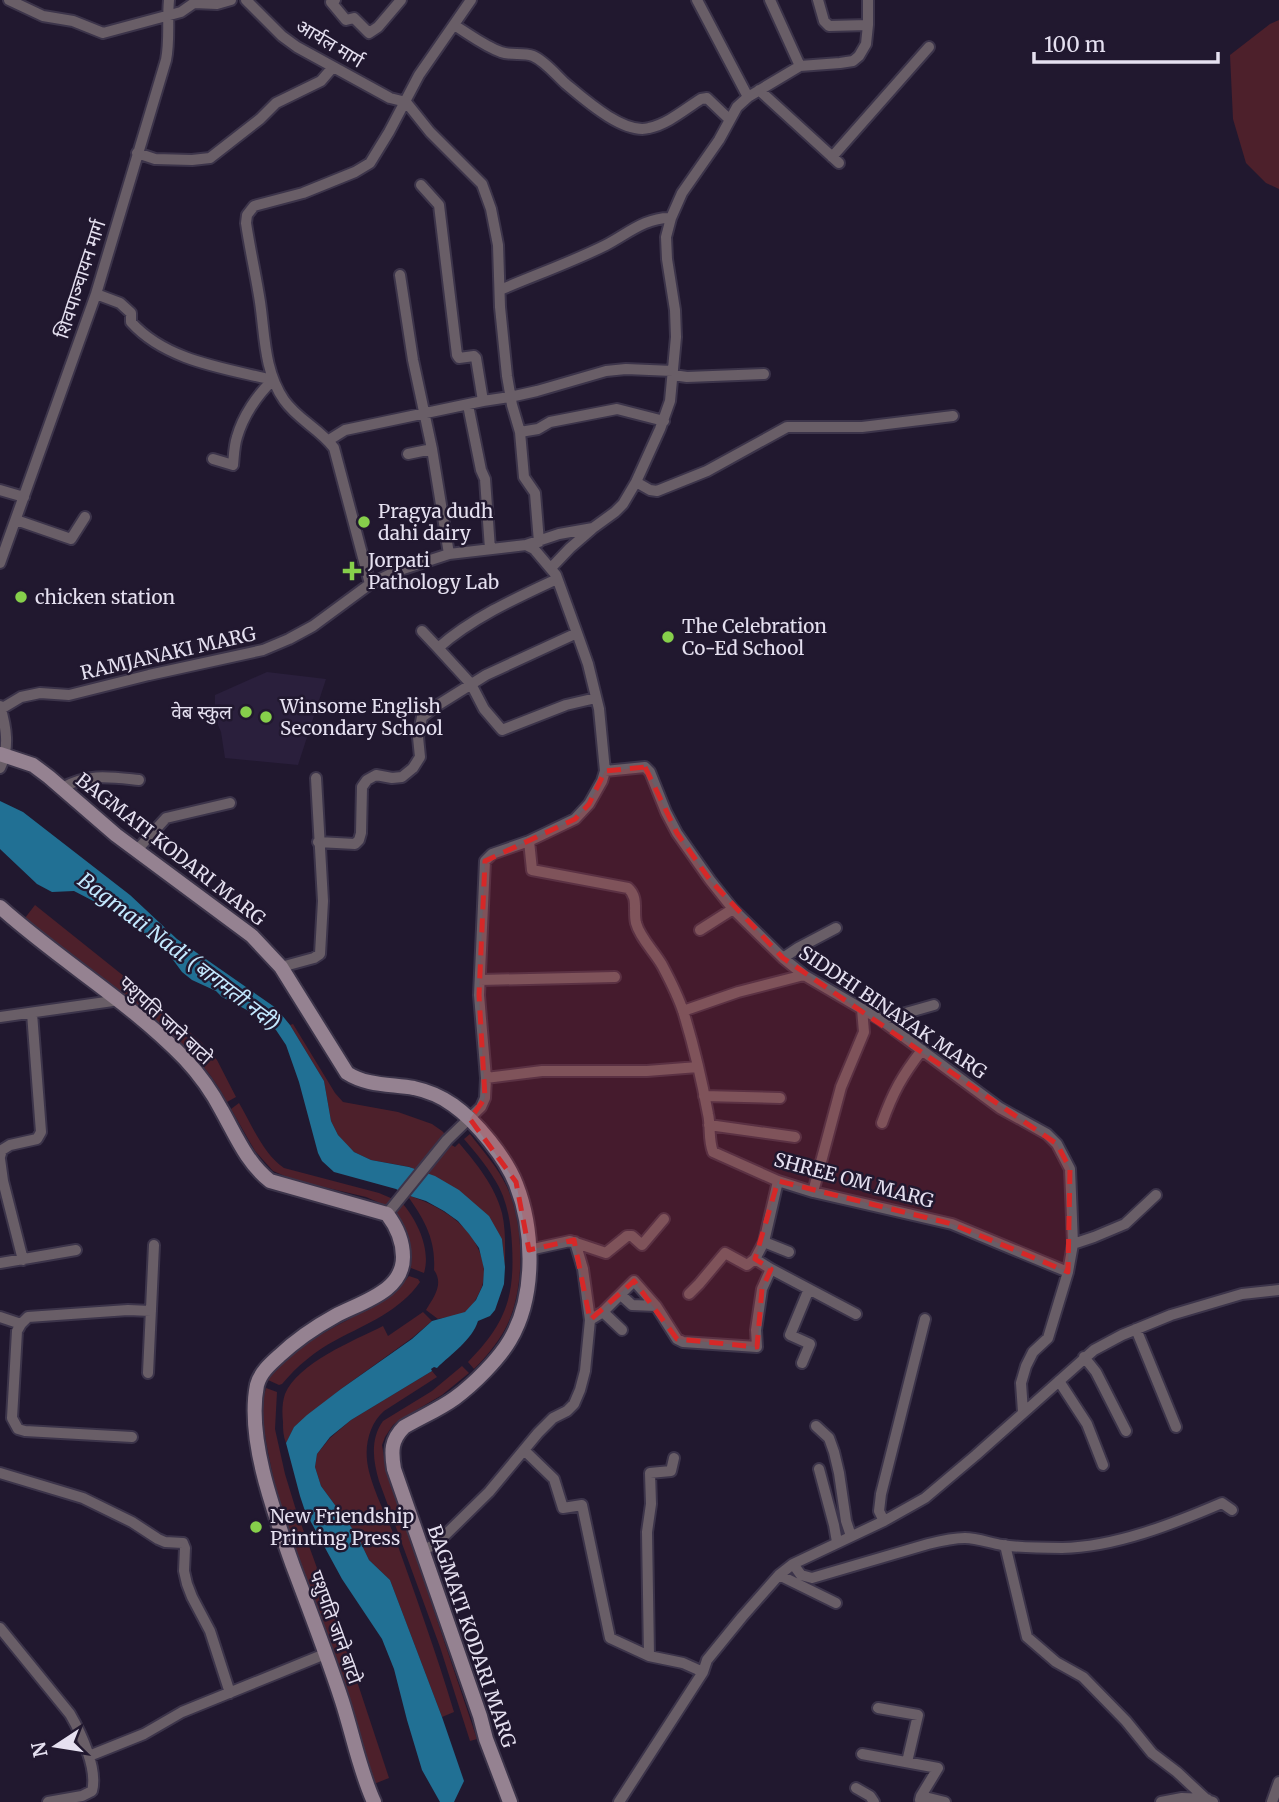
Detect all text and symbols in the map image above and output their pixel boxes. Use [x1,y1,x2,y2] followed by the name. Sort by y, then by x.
[292,13,369,73] street label: आर्यल मार्ग
[1034,21,1218,65] scale bar
[1044,31,1106,58] text: 100 m
[50,216,111,341] street label: शिवपाञ्चायन मार्ग
[378,499,494,545] place label: Pragya dudh dahi dairy
[356,514,372,530] marker: Pragya dudh dahi dairy
[367,548,499,594] place label: Jorpati Pathology Lab
[342,561,362,581] marker: Jorpati Pathology Lab
[35,585,175,609] place label: chicken station
[13,589,29,605] marker: chicken station
[682,614,827,660] place label: The Celebration Co-Ed School
[78,621,258,685] street label: RAMJANAKI MARG
[660,629,676,645] marker: The Celebration Co-Ed School
[279,694,443,740] place label: Winsome English Secondary School
[171,700,233,725] place label: वेब स्कुल
[238,704,254,720] marker: वेब स्कुल
[258,709,274,725] marker: Winsome English Secondary School
[71,768,271,931] street label: BAGMATI KODARI MARG
[73,867,286,1037] water label: Bagmati Nadi (बागमती नदी)
[795,940,992,1084] street label: SIDDHI BINAYAK MARG
[114,971,219,1071] street label: पशुपति जाने बाटो
[771,1147,937,1213] street label: SHREE OM MARG
[270,1504,414,1550] place label: New Friendship Printing Press
[248,1519,264,1535] marker: New Friendship Printing Press
[423,1521,522,1751] street label: BAGMATI KODARI MARG
[303,1567,368,1688] street label: पशुपति जाने बाटो
[21,1711,91,1781] north arrow
[26,1740,53,1759] text: N

